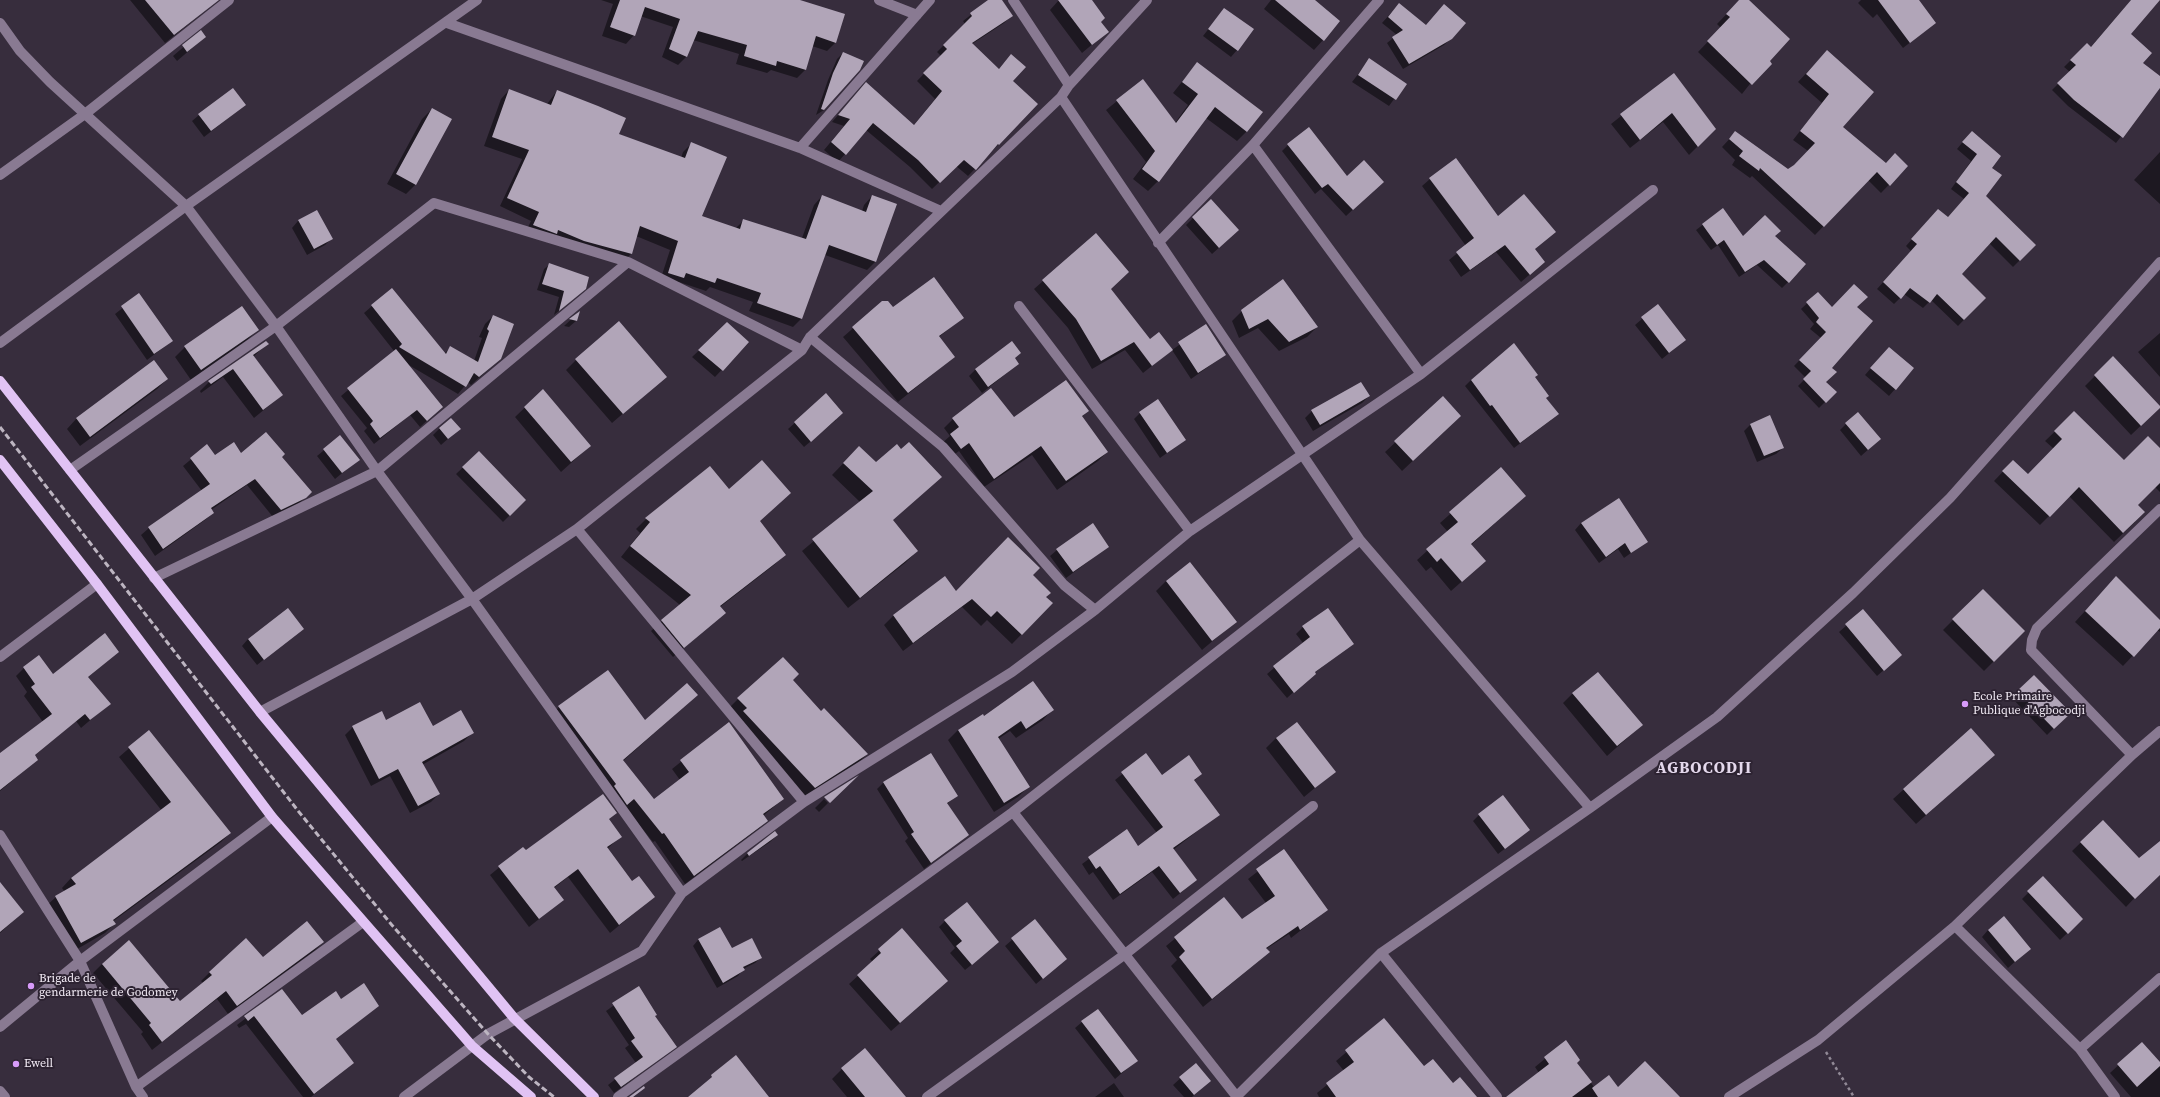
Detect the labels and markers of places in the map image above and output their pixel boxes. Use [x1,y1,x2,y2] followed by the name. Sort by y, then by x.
[1973,690,2085,718] place label: Ecole Primaire Publique d'Agbocodji
[1960,699,1970,709] marker: Ecole Primaire Publique d'Agbocodji
[39,972,178,1000] place label: Brigade de gendarmerie de Godomey
[26,981,36,991] marker: Brigade de gendarmerie de Godomey
[24,1057,53,1071] place label: Ewell
[11,1059,21,1069] marker: Ewell

